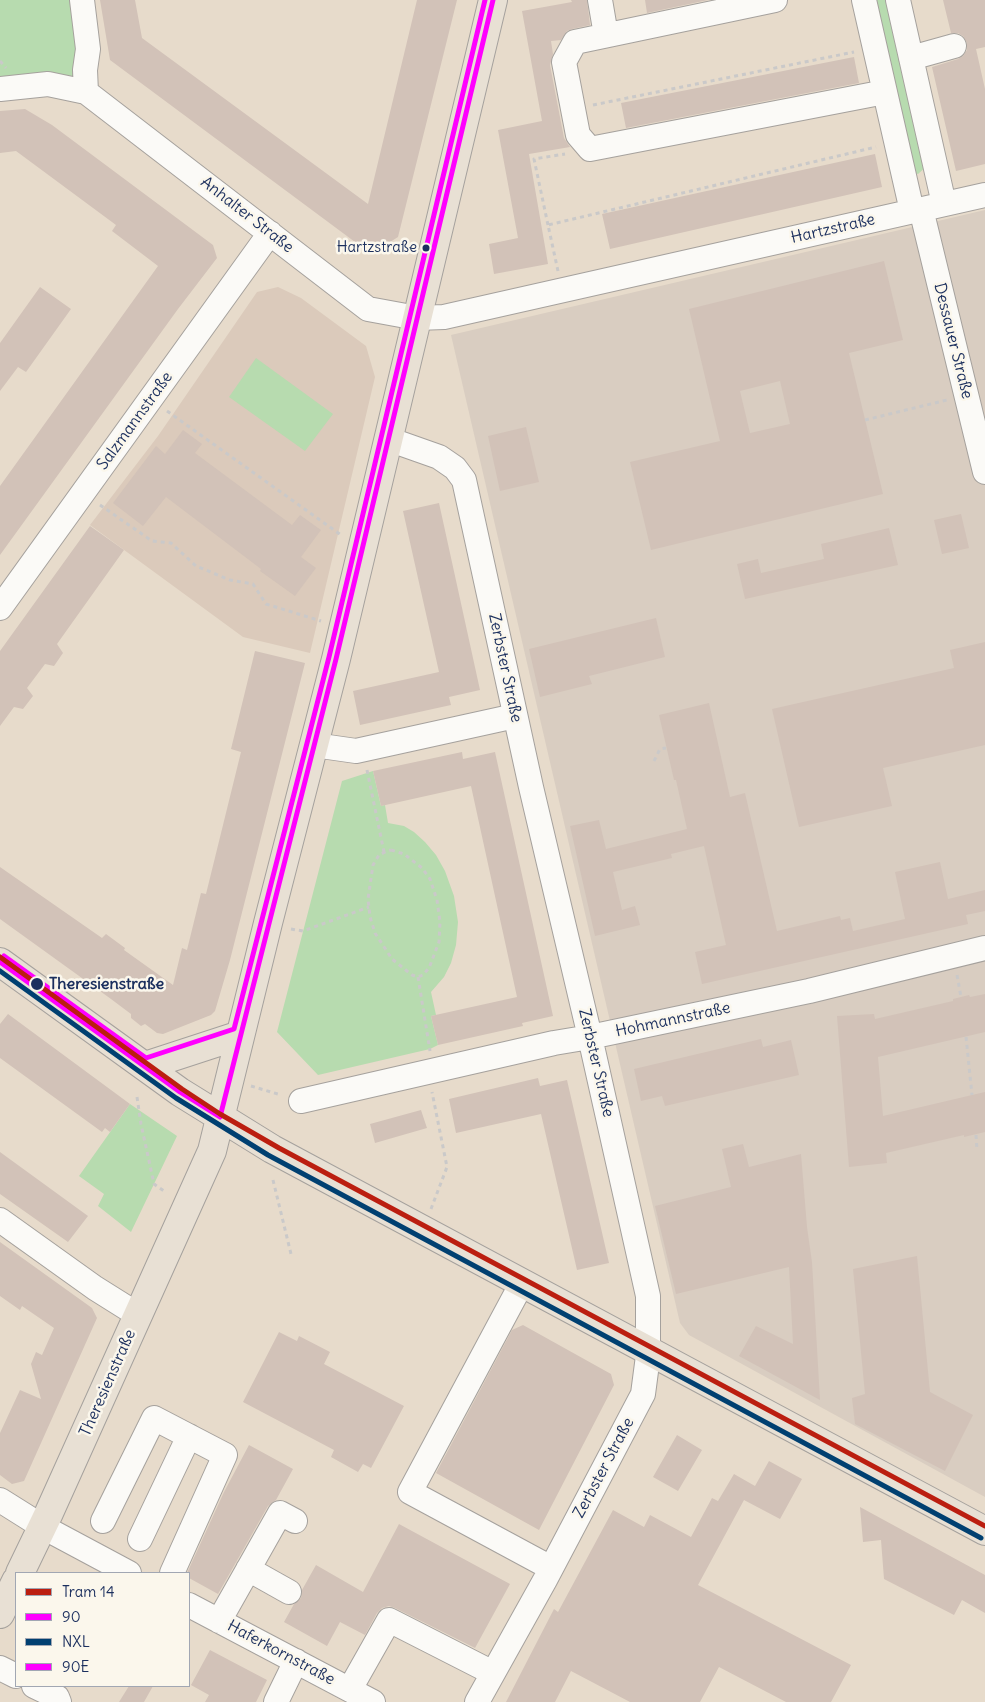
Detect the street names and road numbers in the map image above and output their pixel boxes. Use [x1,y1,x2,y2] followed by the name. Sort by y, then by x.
[197,173,297,257] street label: Anhalter Straße
[789,210,877,248] street label: Hartzstraße
[929,281,977,401] street label: Dessauer Straße
[93,368,177,474] street label: Salzmannstraße
[484,612,526,724] street label: Zerbster Straße
[614,998,732,1042] street label: Hohmannstraße
[574,1007,618,1119] street label: Zerbster Straße
[76,1327,140,1439] street label: Theresienstraße
[570,1415,638,1521] street label: Zerbster Straße
[224,1617,338,1689] street label: Haferkornstraße

